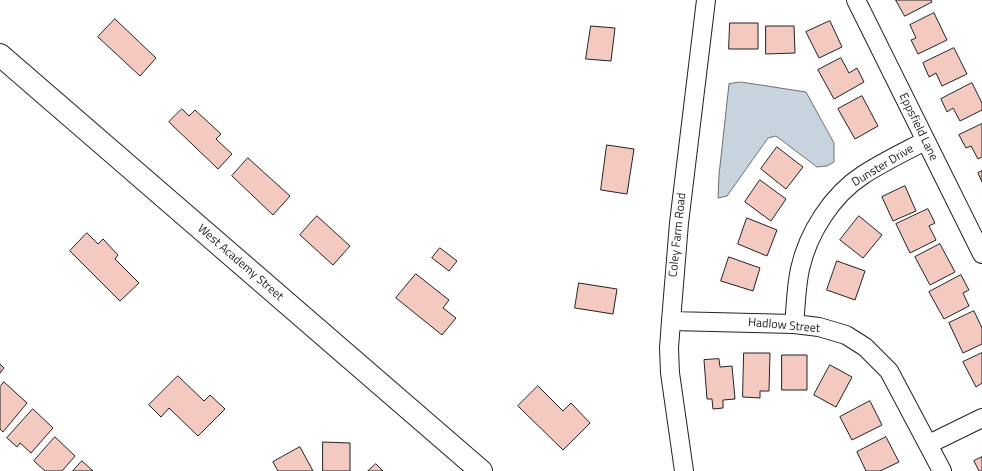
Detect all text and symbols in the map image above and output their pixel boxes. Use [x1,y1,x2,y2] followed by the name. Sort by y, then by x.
[895,91,941,163] street label: Eppsfield Lane
[850,142,916,190] street label: Dunster Drive
[666,192,690,278] street label: Coley Farm Road
[194,222,286,304] street label: West Academy Street
[747,316,821,336] street label: Hadlow Street

